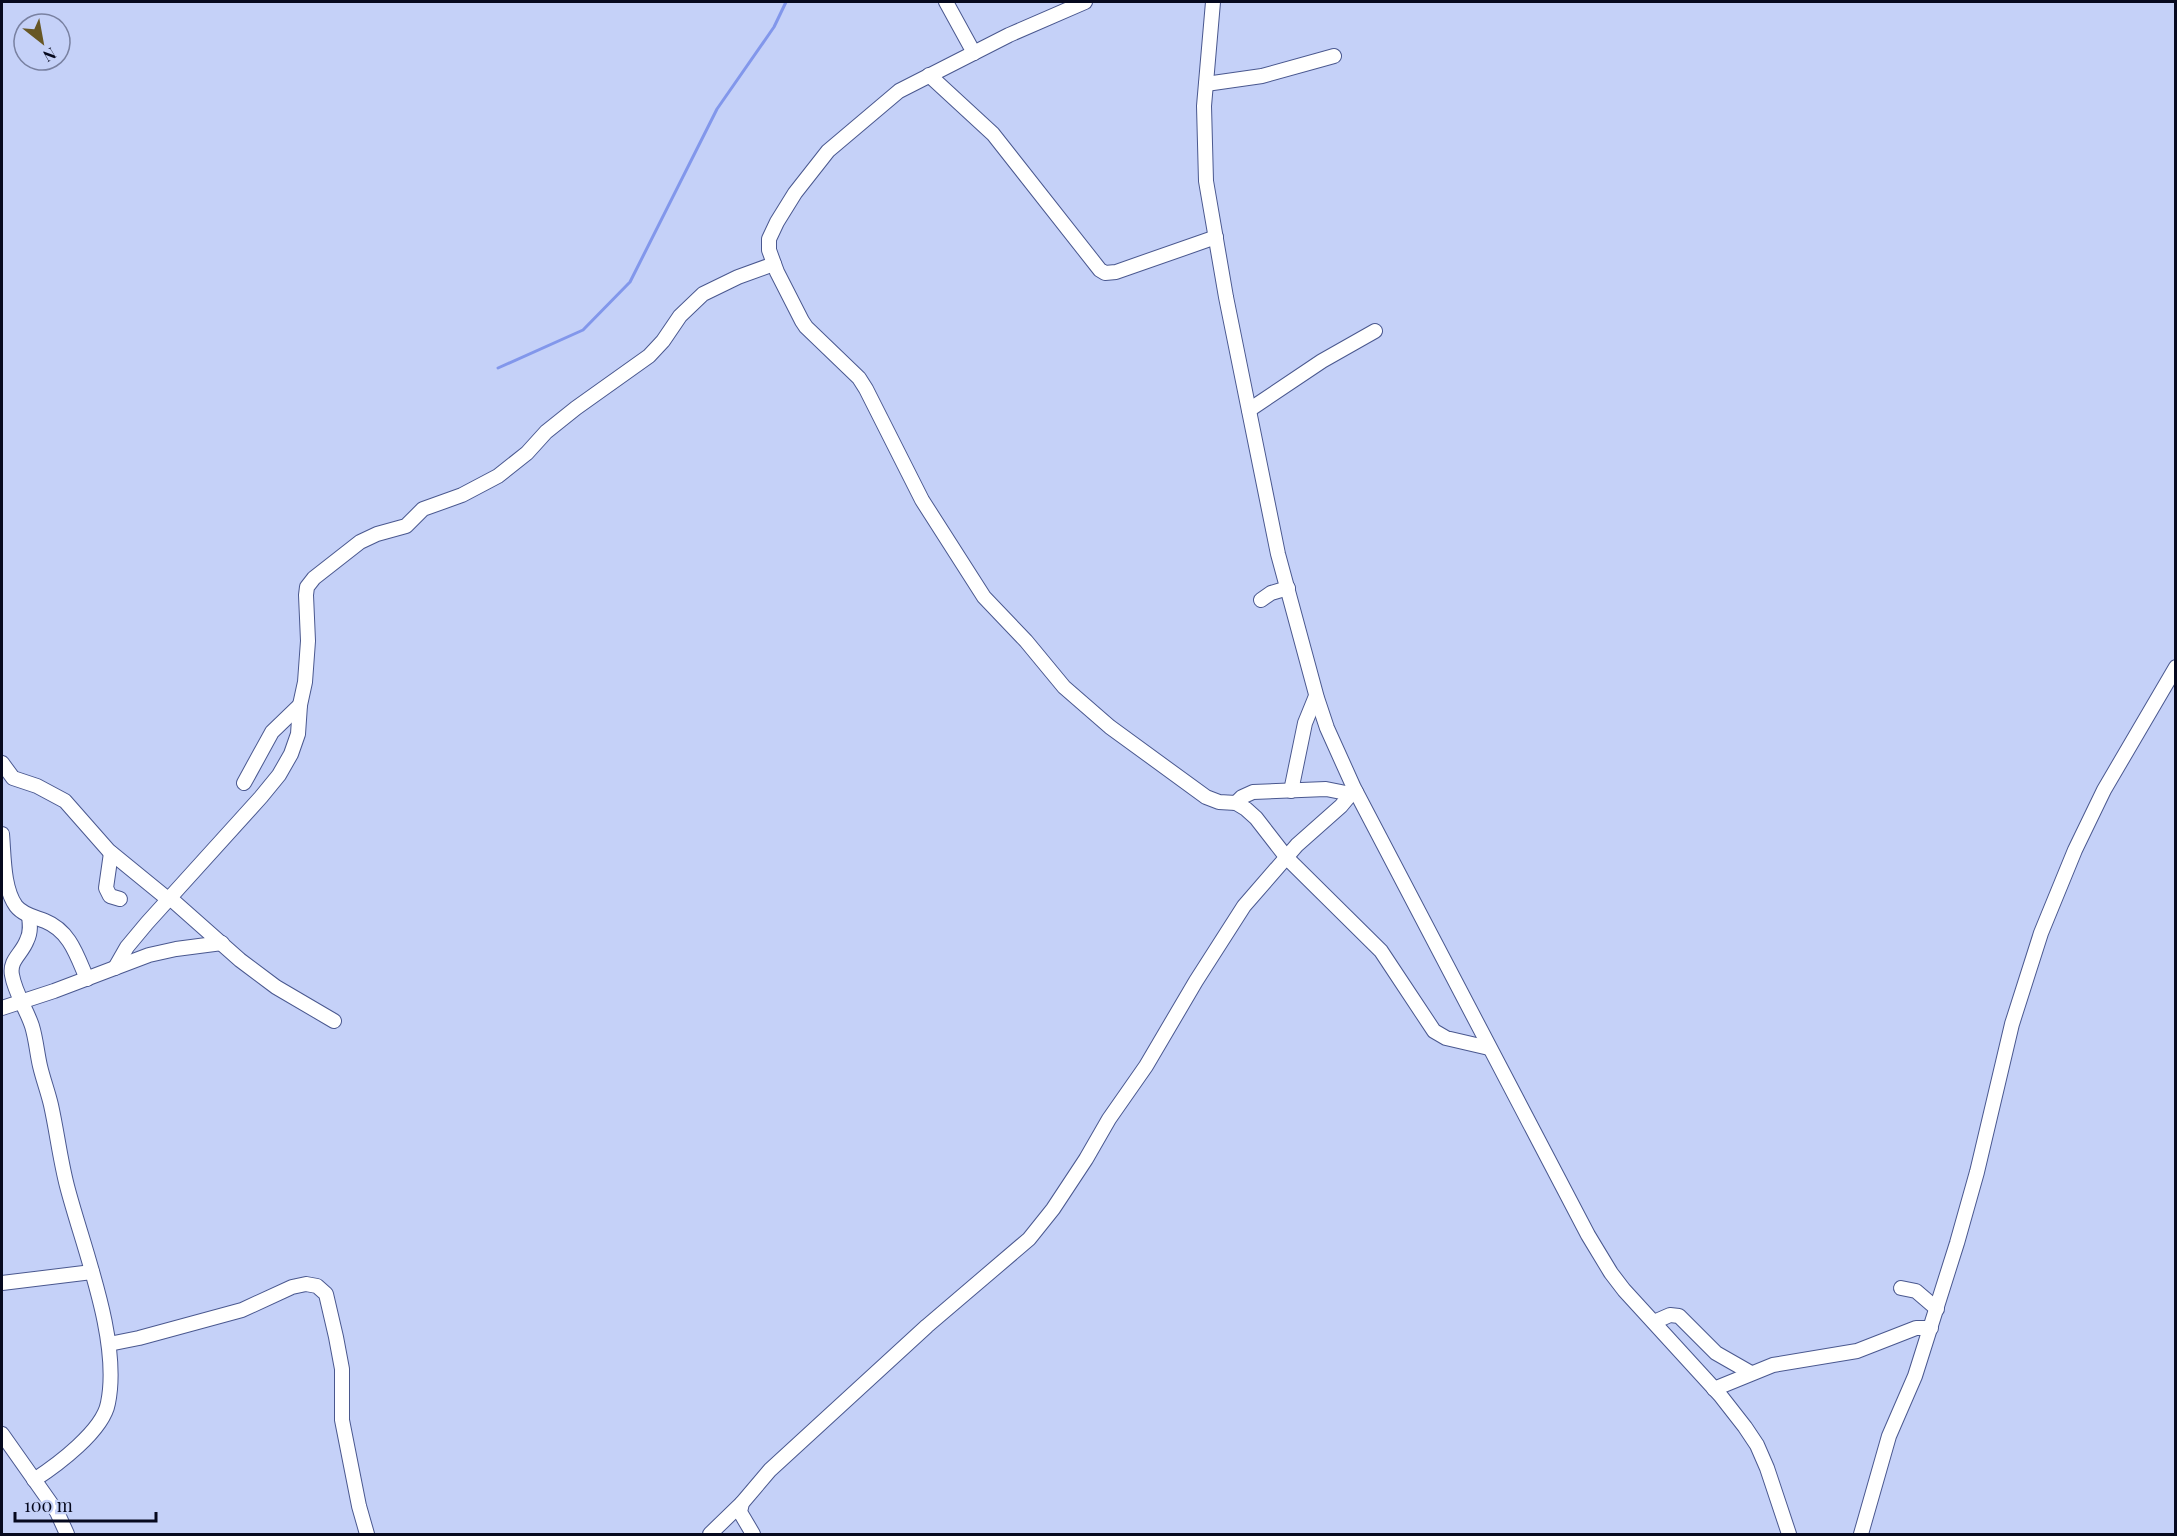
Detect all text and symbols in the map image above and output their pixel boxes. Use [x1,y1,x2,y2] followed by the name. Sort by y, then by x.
[12,12,72,72] north arrow
[39,43,60,67] text: N
[15,1485,156,1523] scale bar
[24,1493,73,1517] text: 100 m

